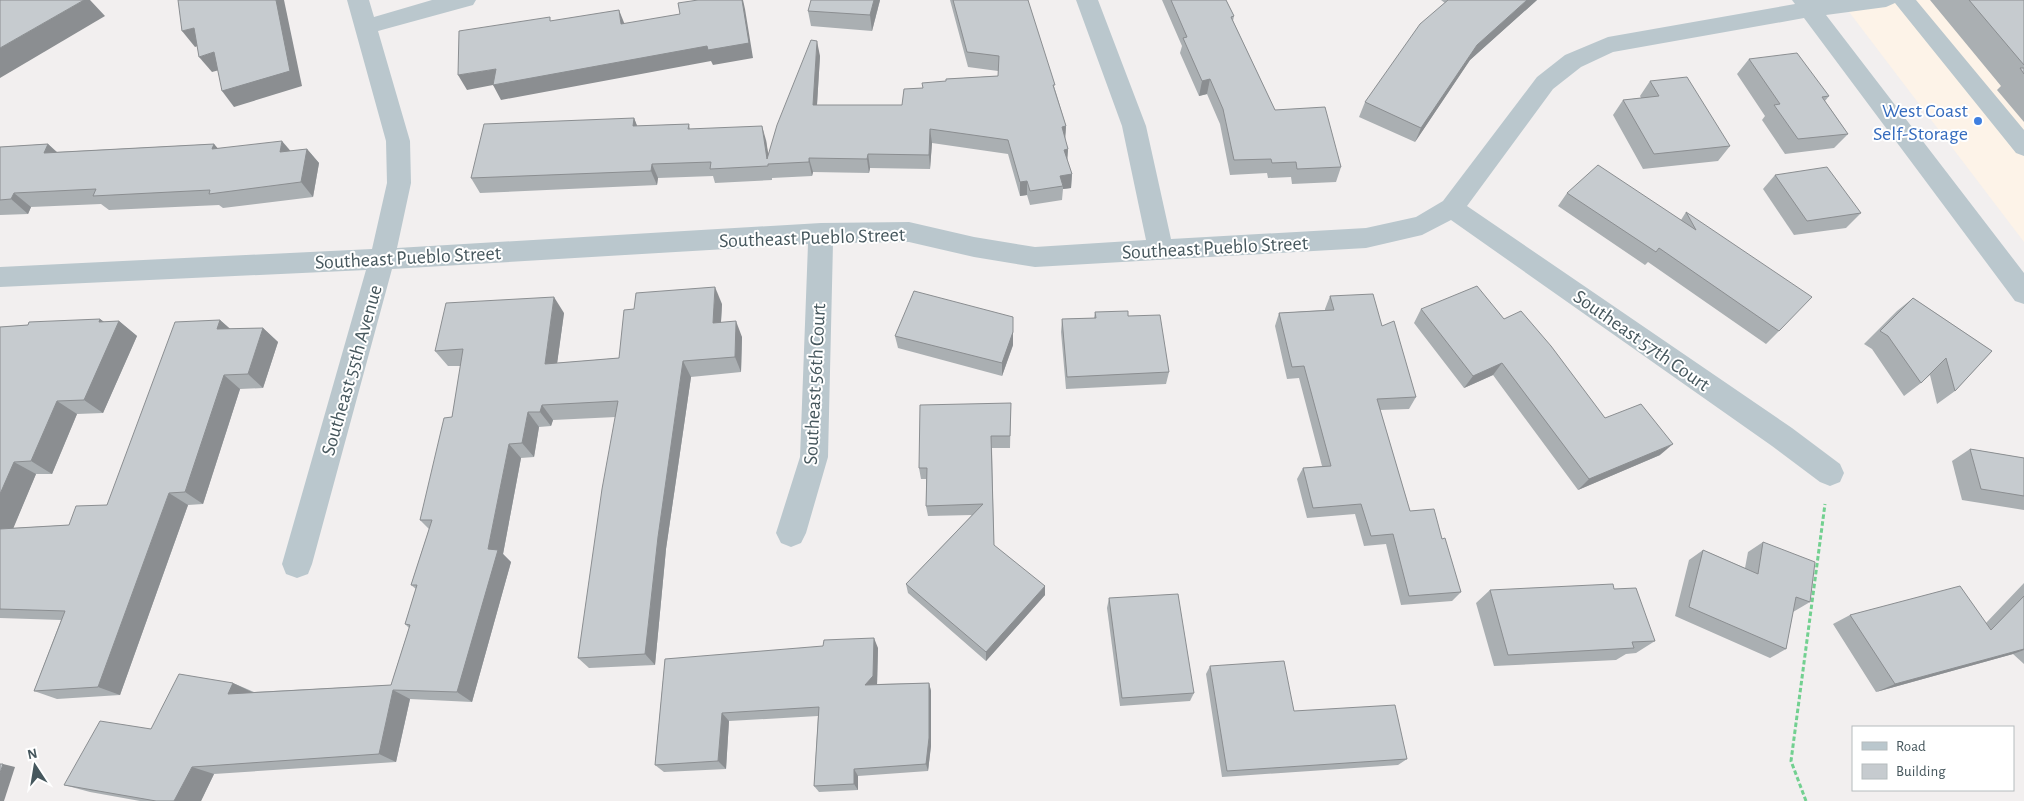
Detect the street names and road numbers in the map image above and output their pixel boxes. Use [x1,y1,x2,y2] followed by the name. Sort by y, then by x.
[719,225,906,251] street label: Southeast Pueblo Street
[1121,233,1309,263] street label: Southeast Pueblo Street
[314,243,502,273] street label: Southeast Pueblo Street
[318,283,386,458] street label: Southeast 55th Avenue
[1570,287,1714,395] street label: Southeast 57th Court
[801,302,829,465] street label: Southeast 56th Court

